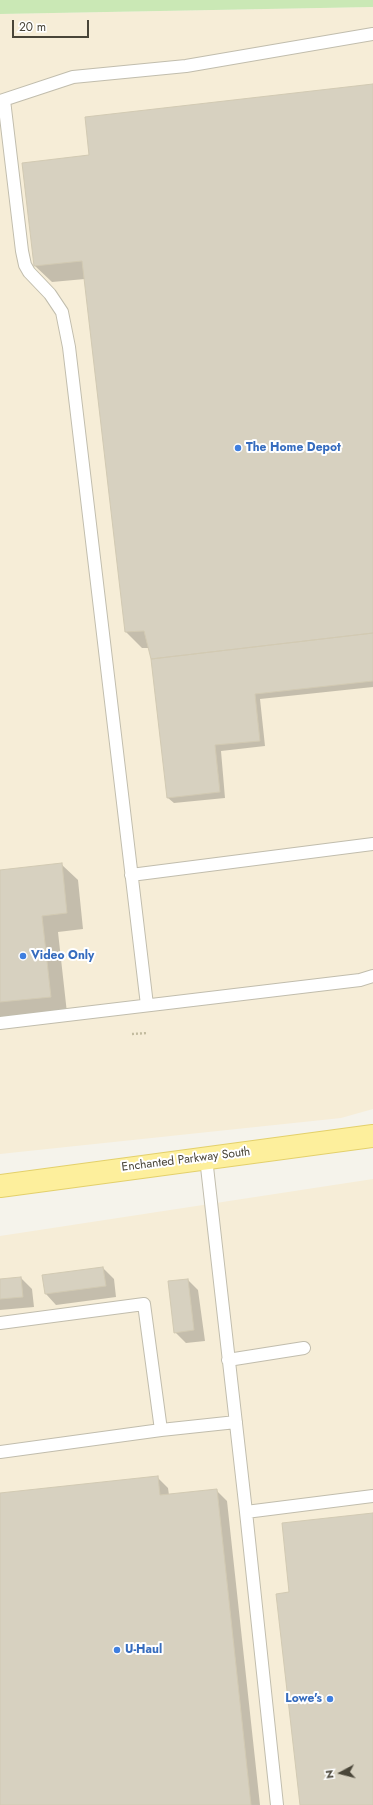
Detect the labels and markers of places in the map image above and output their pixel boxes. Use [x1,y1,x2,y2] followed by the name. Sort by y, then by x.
[246,441,341,455] place label: The Home Depot
[233,443,243,453] marker: The Home Depot
[31,949,94,963] place label: Video Only
[18,951,28,961] marker: Video Only
[125,1643,162,1657] place label: U-Haul
[112,1645,122,1655] marker: U-Haul
[285,1692,322,1706] place label: Lowe's
[325,1694,335,1704] marker: Lowe's

